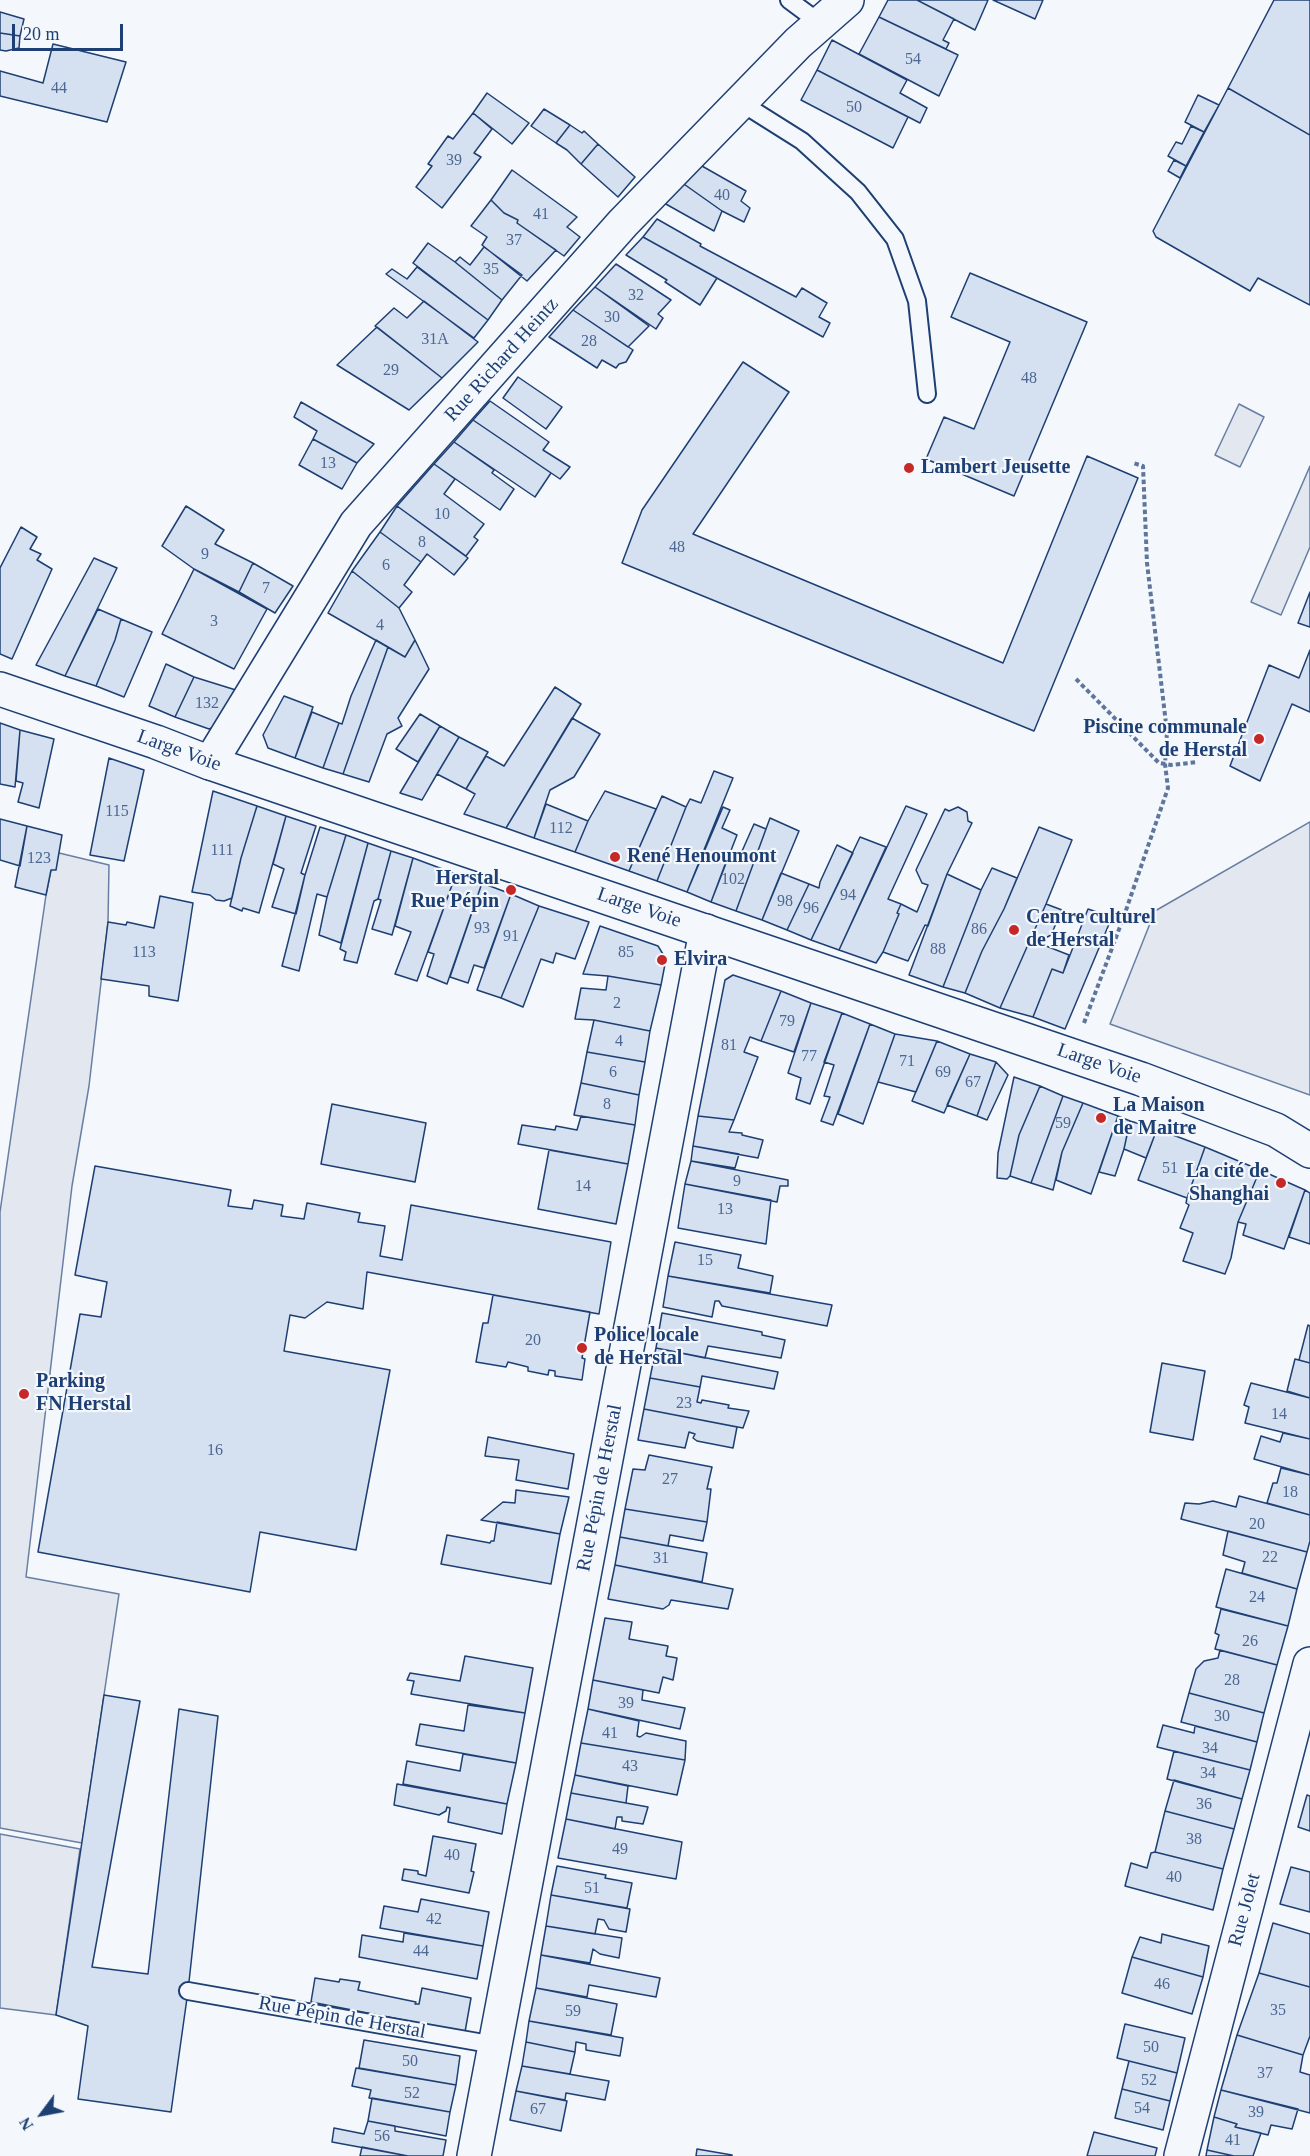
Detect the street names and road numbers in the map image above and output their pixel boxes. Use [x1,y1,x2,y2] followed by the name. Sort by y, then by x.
[440,293,564,427] street label: Rue Richard Heintz
[134,725,224,777] street label: Large Voie
[594,882,684,934] street label: Large Voie
[1054,1038,1144,1090] street label: Large Voie
[572,1403,628,1573] street label: Rue Pépin de Herstal
[1224,1871,1266,1949] street label: Rue Jolet
[257,1991,427,2045] street label: Rue Pépin de Herstal

